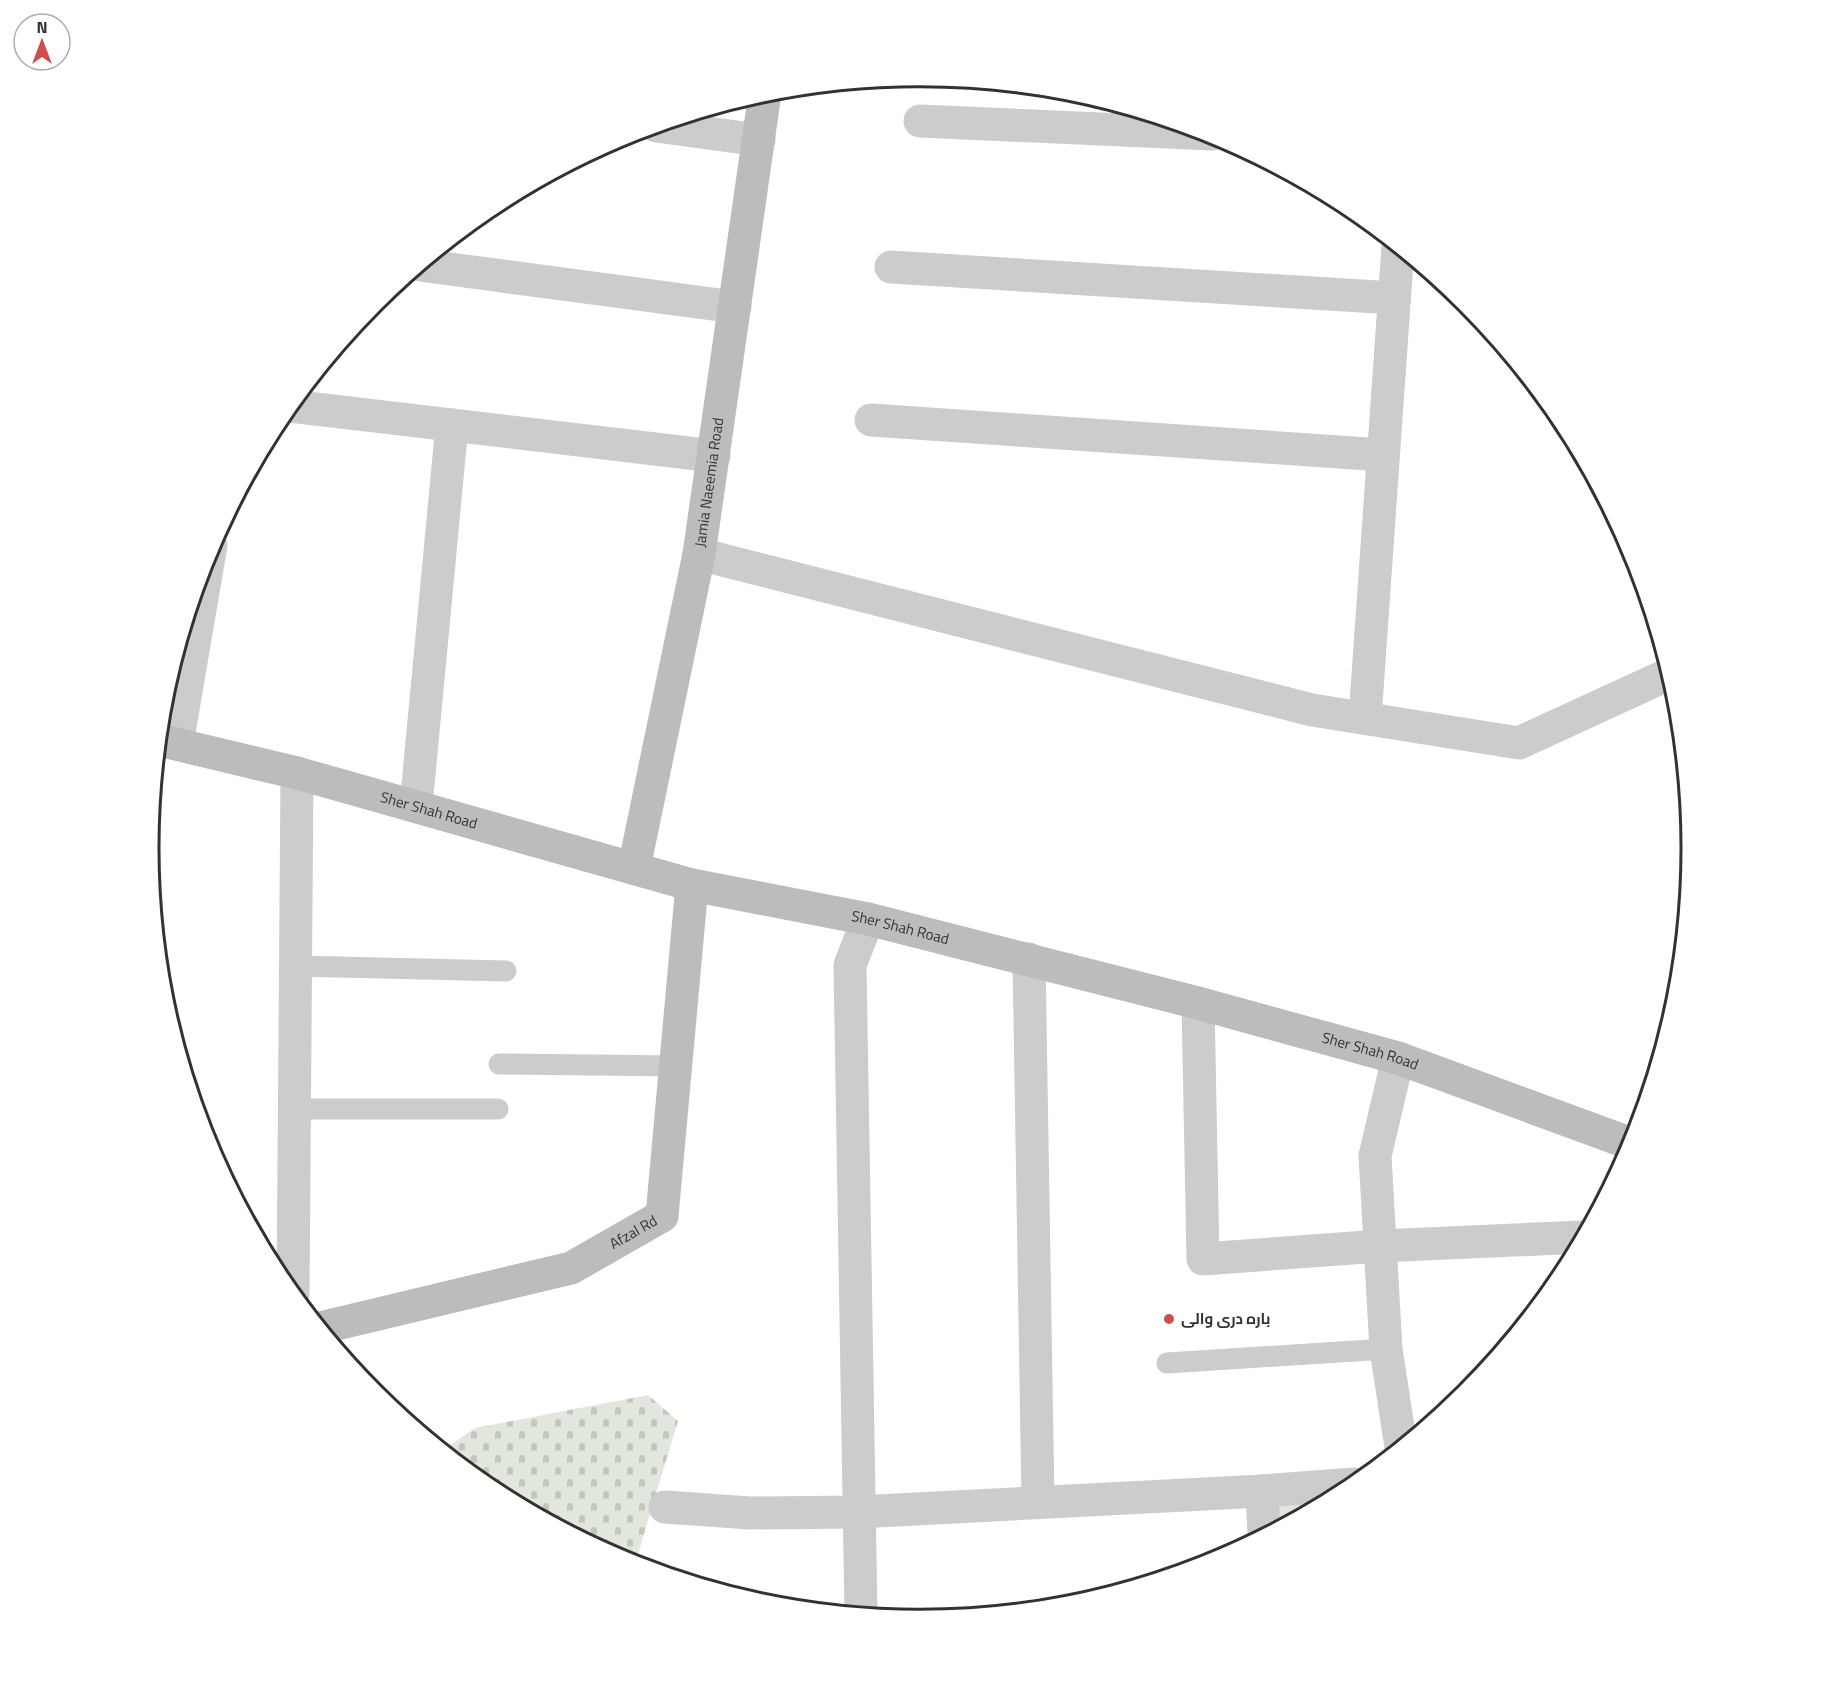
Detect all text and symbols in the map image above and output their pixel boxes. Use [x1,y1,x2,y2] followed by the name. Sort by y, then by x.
[12,12,72,72] north arrow
[36,15,48,39] text: N
[688,416,729,549] street label: Jamia Naeemia Road
[378,785,480,835] street label: Sher Shah Road
[850,904,952,950] street label: Sher Shah Road
[1319,1026,1422,1076] street label: Sher Shah Road
[605,1209,661,1255] street label: Afzal Rd
[1181,1307,1270,1330] place label: بارہ دری والی
[1162,1312,1176,1326] marker: بارہ دری والی

